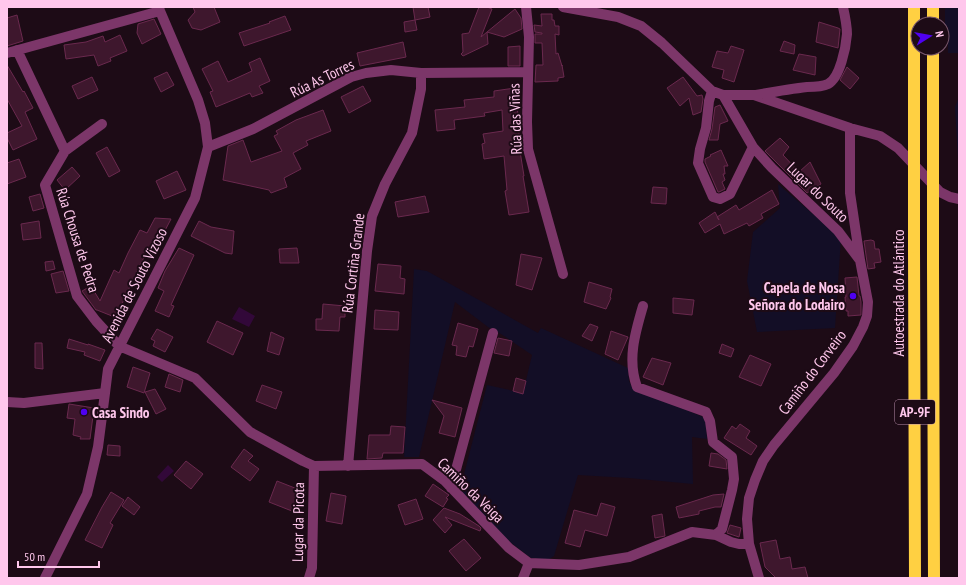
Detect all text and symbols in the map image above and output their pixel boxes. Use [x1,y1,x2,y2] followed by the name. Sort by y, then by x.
[910,16,950,56] north arrow
[932,30,947,38] text: N
[287,54,357,102] street label: Rúa As Torres
[504,83,526,155] street label: Rúa das Viñas
[783,158,853,226] street label: Lugar do Souto
[52,185,104,295] street label: Rúa Chousa de Pedra
[337,212,369,314] street label: Rúa Cortiña Grande
[97,224,171,346] street label: Avenida de Souto Vizoso
[889,229,908,357] street label: Autoestrada do Atlántico
[749,278,845,314] place label: Capela de Nosa Señora do Lodairo
[848,291,858,301] marker: Capela de Nosa Señora do Lodairo
[774,326,850,418] street label: Camiño do Corveiro
[895,400,935,424] road number: AP-9F
[92,403,150,422] place label: Casa Sindo
[79,407,89,417] marker: Casa Sindo
[434,454,508,526] street label: Camiño da Veiga
[288,482,308,562] street label: Lugar da Picota
[18,543,99,569] scale bar
[24,549,45,564] text: 50 m

